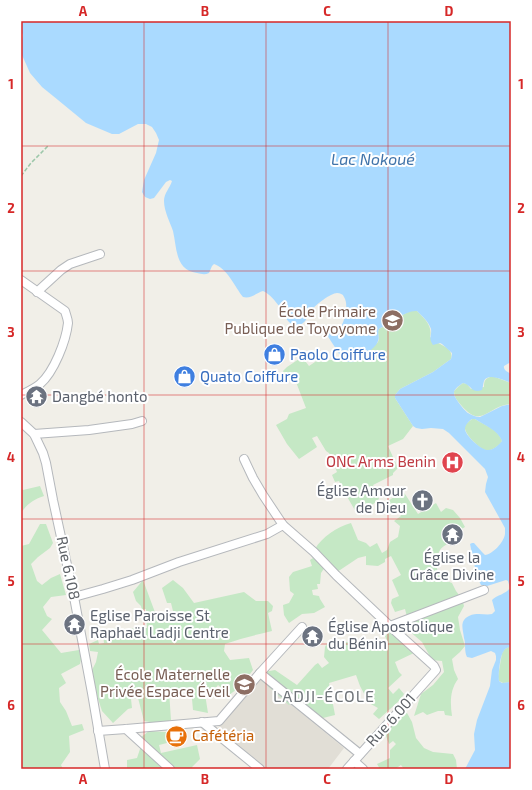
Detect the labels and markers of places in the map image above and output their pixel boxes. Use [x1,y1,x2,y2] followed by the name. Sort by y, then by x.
[224,302,376,337] place label: École Primaire Publique de Toyoyome
[379,308,405,334] school or university icon: École Primaire Publique de Toyoyome
[261,342,287,368] shop icon: Paolo Coiffure
[290,345,386,363] place label: Paolo Coiffure
[172,364,198,390] shop icon: Quato Coiffure
[200,367,298,386] place label: Quato Coiffure
[24,384,50,410] temple icon: Dangbé honto
[52,387,147,405] place label: Dangbé honto
[439,449,465,475] hospital icon: ONC Arms Benin
[326,452,436,470] place label: ONC Arms Benin
[317,481,406,516] place label: Église Amour de Dieu
[409,487,435,513] church icon: Église Amour de Dieu
[439,522,465,548] temple icon: Église la Grâce Divine
[410,548,494,583] place label: Église la Grâce Divine
[90,606,229,642] place label: Eglise Paroisse St Raphaël Ladji Centre
[62,612,88,638] temple icon: Eglise Paroisse St Raphaël Ladji Centre
[328,617,453,652] place label: Église Apostolique du Bénin
[299,623,325,649] temple icon: Église Apostolique du Bénin
[100,665,231,700] place label: École Maternelle Privée Espace Éveil
[232,671,258,697] school or university icon: École Maternelle Privée Espace Éveil
[164,723,190,749] cafe icon: Cafétéria
[192,726,254,744] place label: Cafétéria

